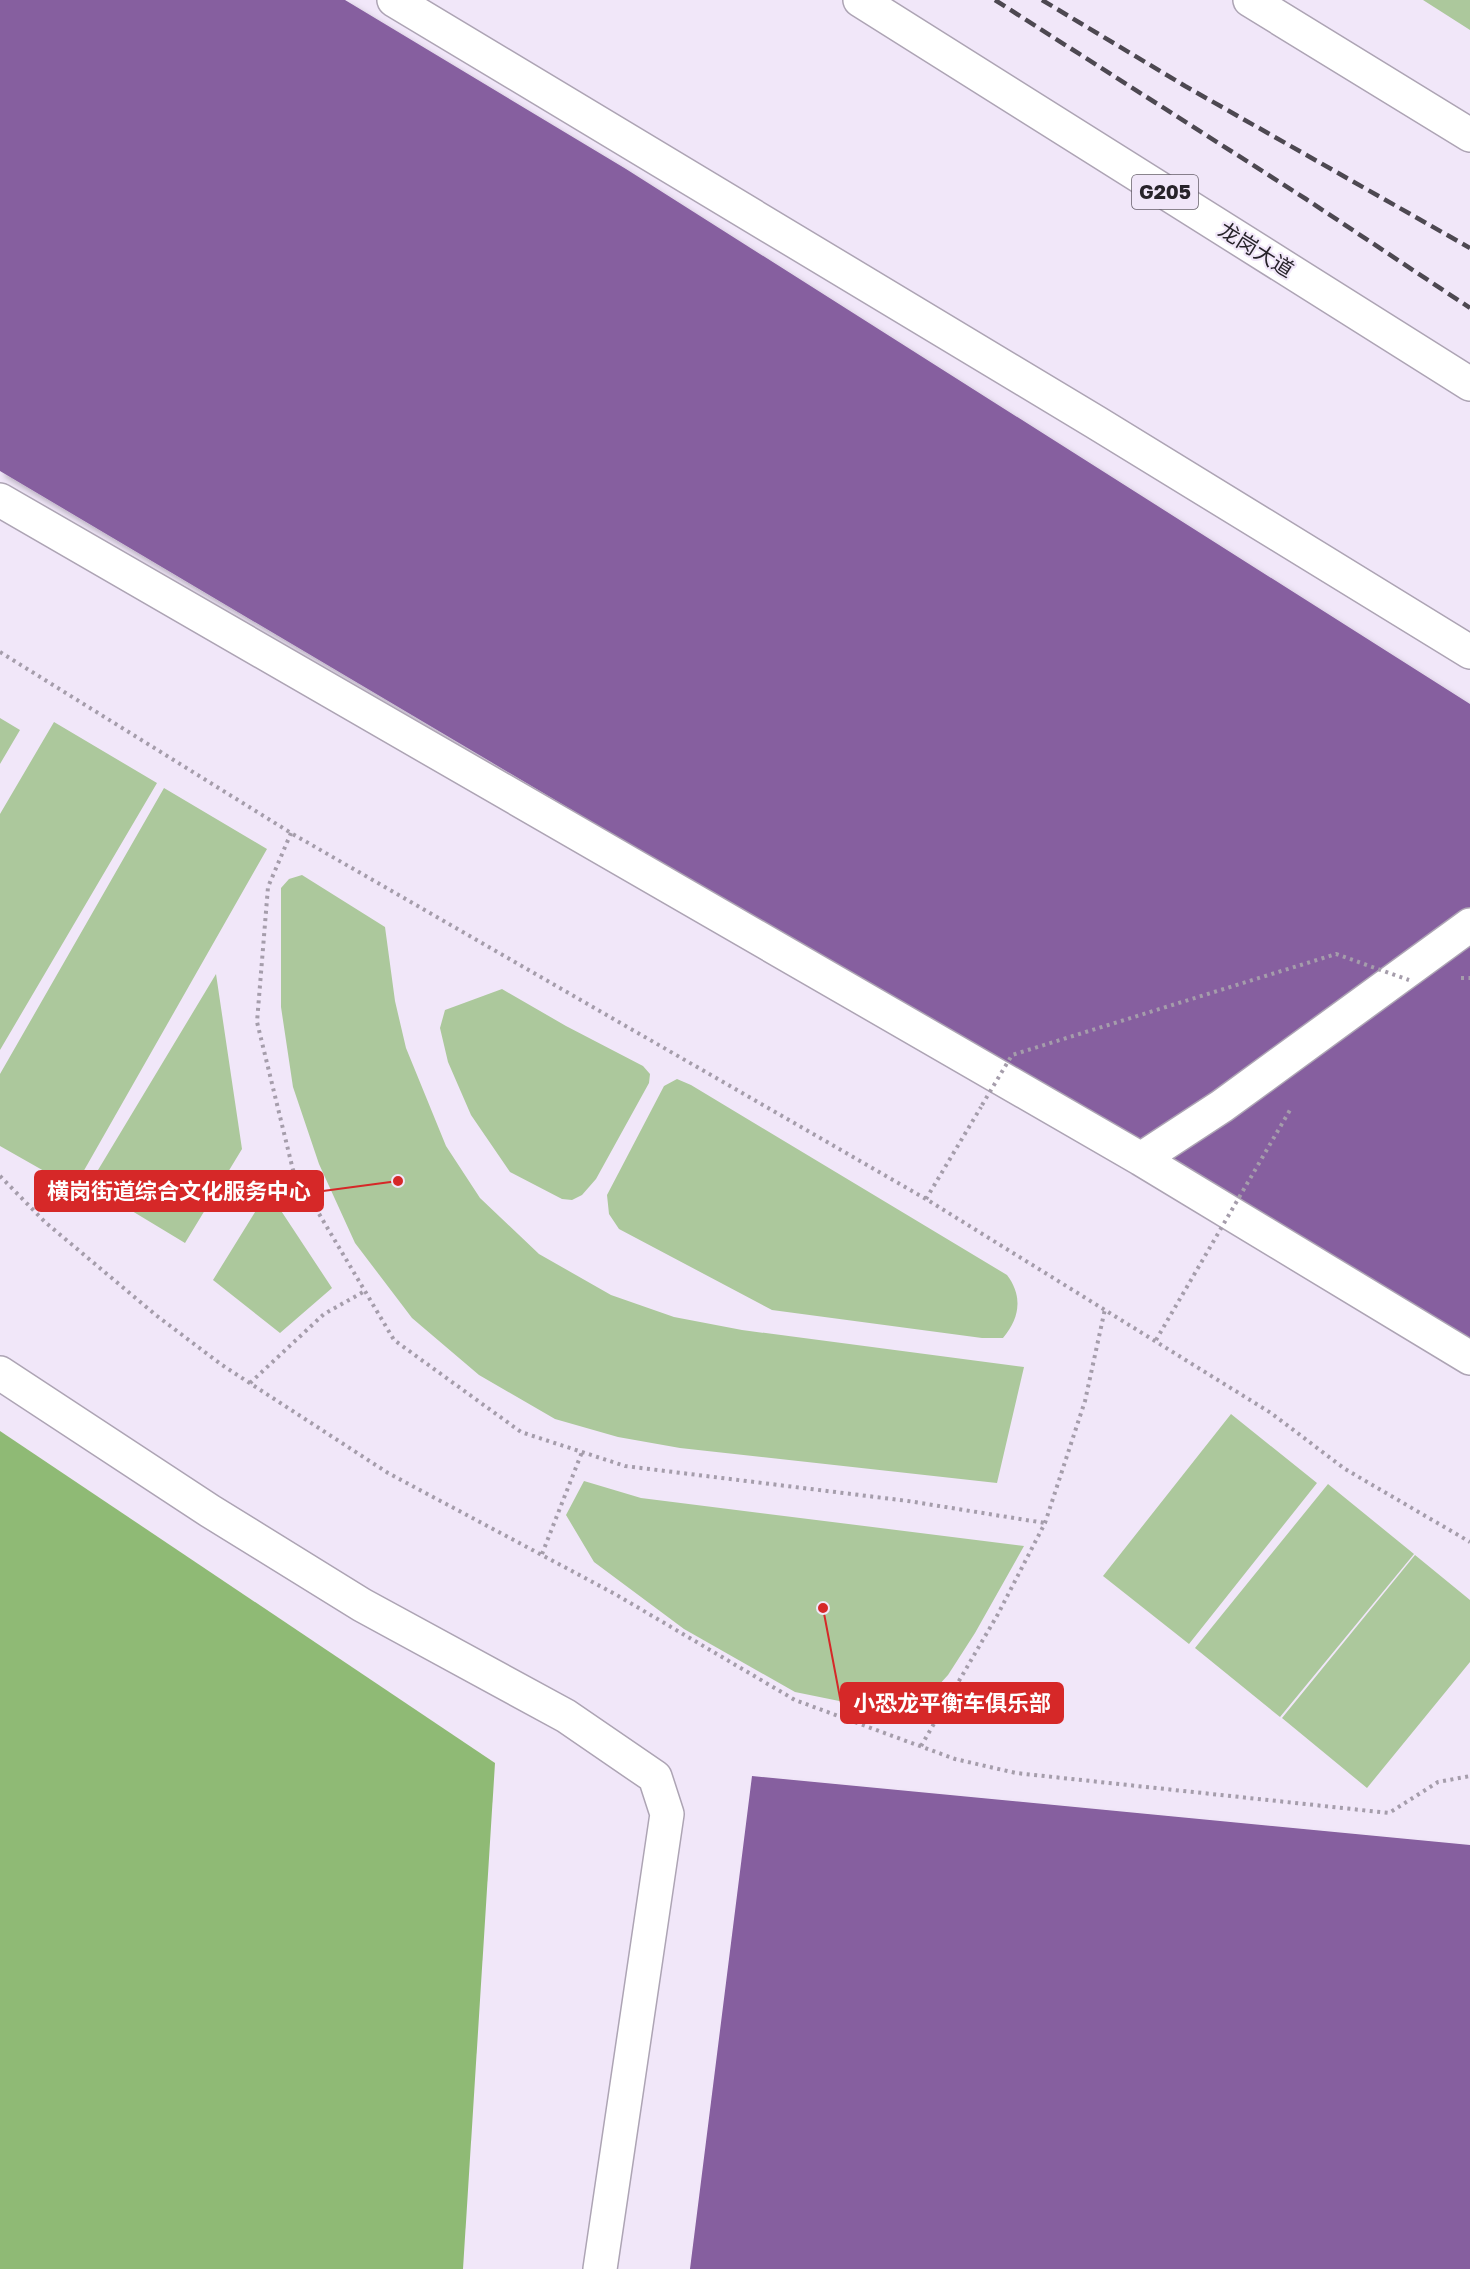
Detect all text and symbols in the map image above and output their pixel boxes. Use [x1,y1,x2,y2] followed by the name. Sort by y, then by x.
[1132,175,1198,209] road number: G205
[1214,216,1299,282] street label: 龙岗大道
[35,1171,323,1211] callout: 横岗街道综合文化服务中心
[47,1177,311,1204] text: 横岗街道综合文化服务中心
[841,1683,1063,1723] callout: 小恐龙平衡车俱乐部
[853,1689,1051,1716] text: 小恐龙平衡车俱乐部

